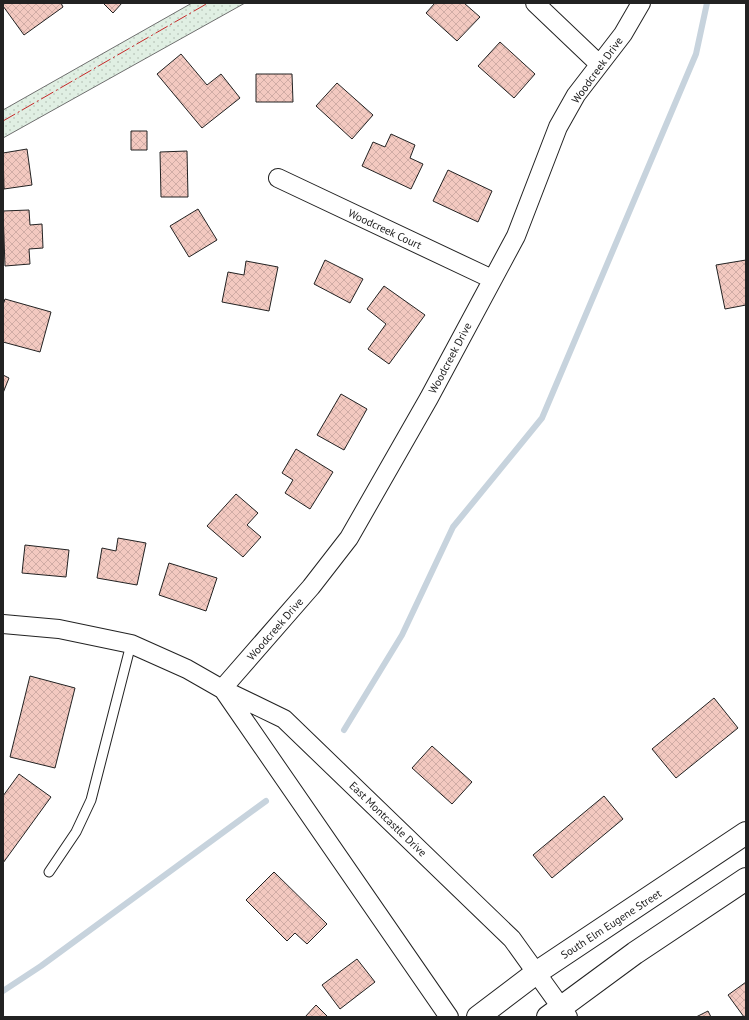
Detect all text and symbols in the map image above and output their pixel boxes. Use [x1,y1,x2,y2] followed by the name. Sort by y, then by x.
[568,34,626,106] street label: Woodcreek Drive
[346,206,424,252] street label: Woodcreek Court
[425,320,475,396] street label: Woodcreek Drive
[244,594,306,663] street label: Woodcreek Drive
[346,779,430,860] street label: East Montcastle Drive
[558,886,664,962] street label: South Elm Eugene Street

